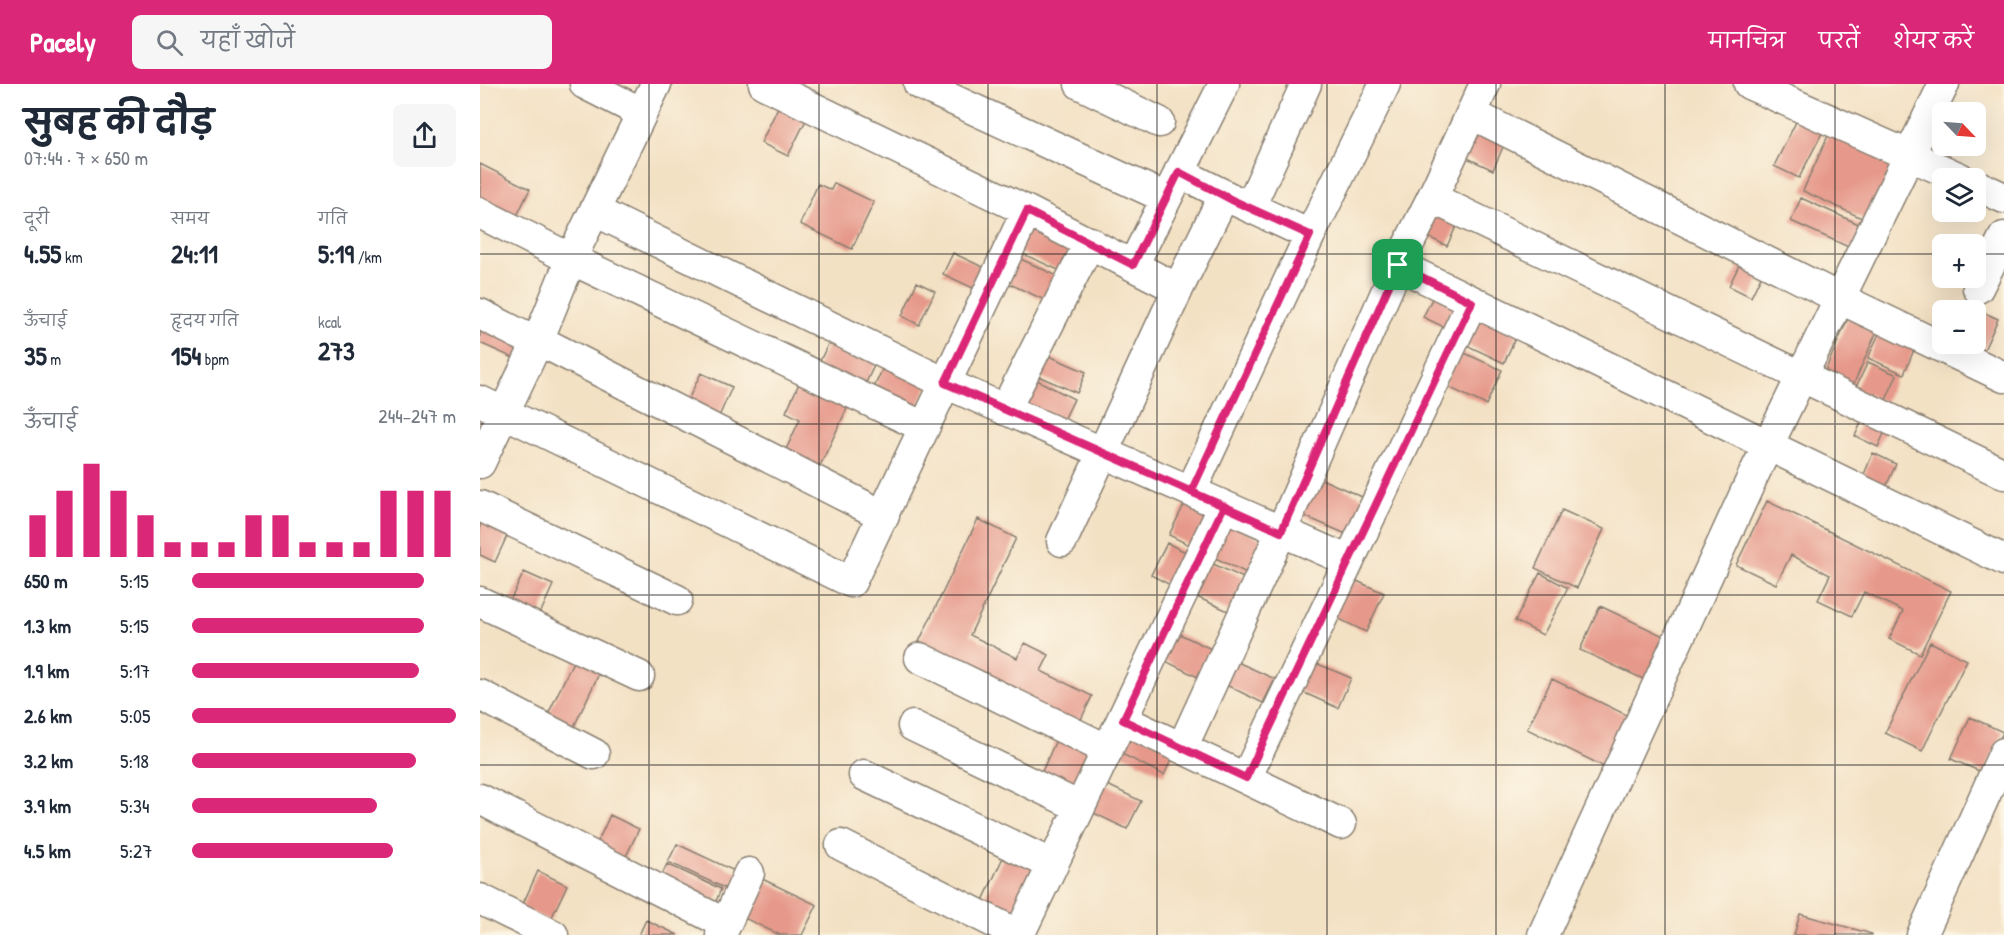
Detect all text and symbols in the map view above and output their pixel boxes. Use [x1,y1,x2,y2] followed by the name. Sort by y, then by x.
[132,15,552,69] search box
[30,23,96,61] text: Pacely
[201,25,295,55] text: यहाँ खोजें
[153,26,186,59] icon: search
[1709,26,1786,55] text: मानचित्र
[1819,26,1860,55] text: परतें
[1893,26,1974,55] text: शेयर करें
[24,99,214,143] text: सुबह की दौड़
[1932,102,1986,156] north arrow
[1932,102,1986,354] map controls
[393,104,456,167] button: share
[24,144,148,171] text: 07:44 · 7 × 650 m
[1932,168,1986,222] button: layers
[24,207,49,229] text: दूरी
[171,207,209,229] text: समय
[318,207,347,229] text: गति
[1932,234,1986,288] button: +
[24,236,61,271] text: 4.55
[171,236,218,271] text: 24:11
[318,236,354,271] text: 5:19
[1372,239,1423,290] pin
[61,246,83,268] text: km
[354,246,382,268] text: /km
[1381,248,1414,281] icon: arrive
[1932,300,1986,354] button: −
[24,309,67,331] text: ऊँचाई
[171,309,239,331] text: हृदय गति
[318,311,341,333] text: kcal
[318,333,355,368] text: 273
[24,338,47,373] text: 35
[171,338,201,373] text: 154
[47,348,61,370] text: m
[201,348,229,370] text: bpm
[378,402,456,429] text: 244–247 m
[24,407,78,434] text: ऊँचाई
[24,567,68,594] text: 650 m
[120,567,149,594] text: 5:15
[24,612,71,639] text: 1.3 km
[120,612,149,639] text: 5:15
[24,657,69,684] text: 1.9 km
[120,657,150,684] text: 5:17
[24,702,72,729] text: 2.6 km
[120,702,151,729] text: 5:05
[24,747,73,774] text: 3.2 km
[120,747,149,774] text: 5:18
[24,792,71,819] text: 3.9 km
[120,792,150,819] text: 5:34
[24,837,71,864] text: 4.5 km
[120,837,152,864] text: 5:27

